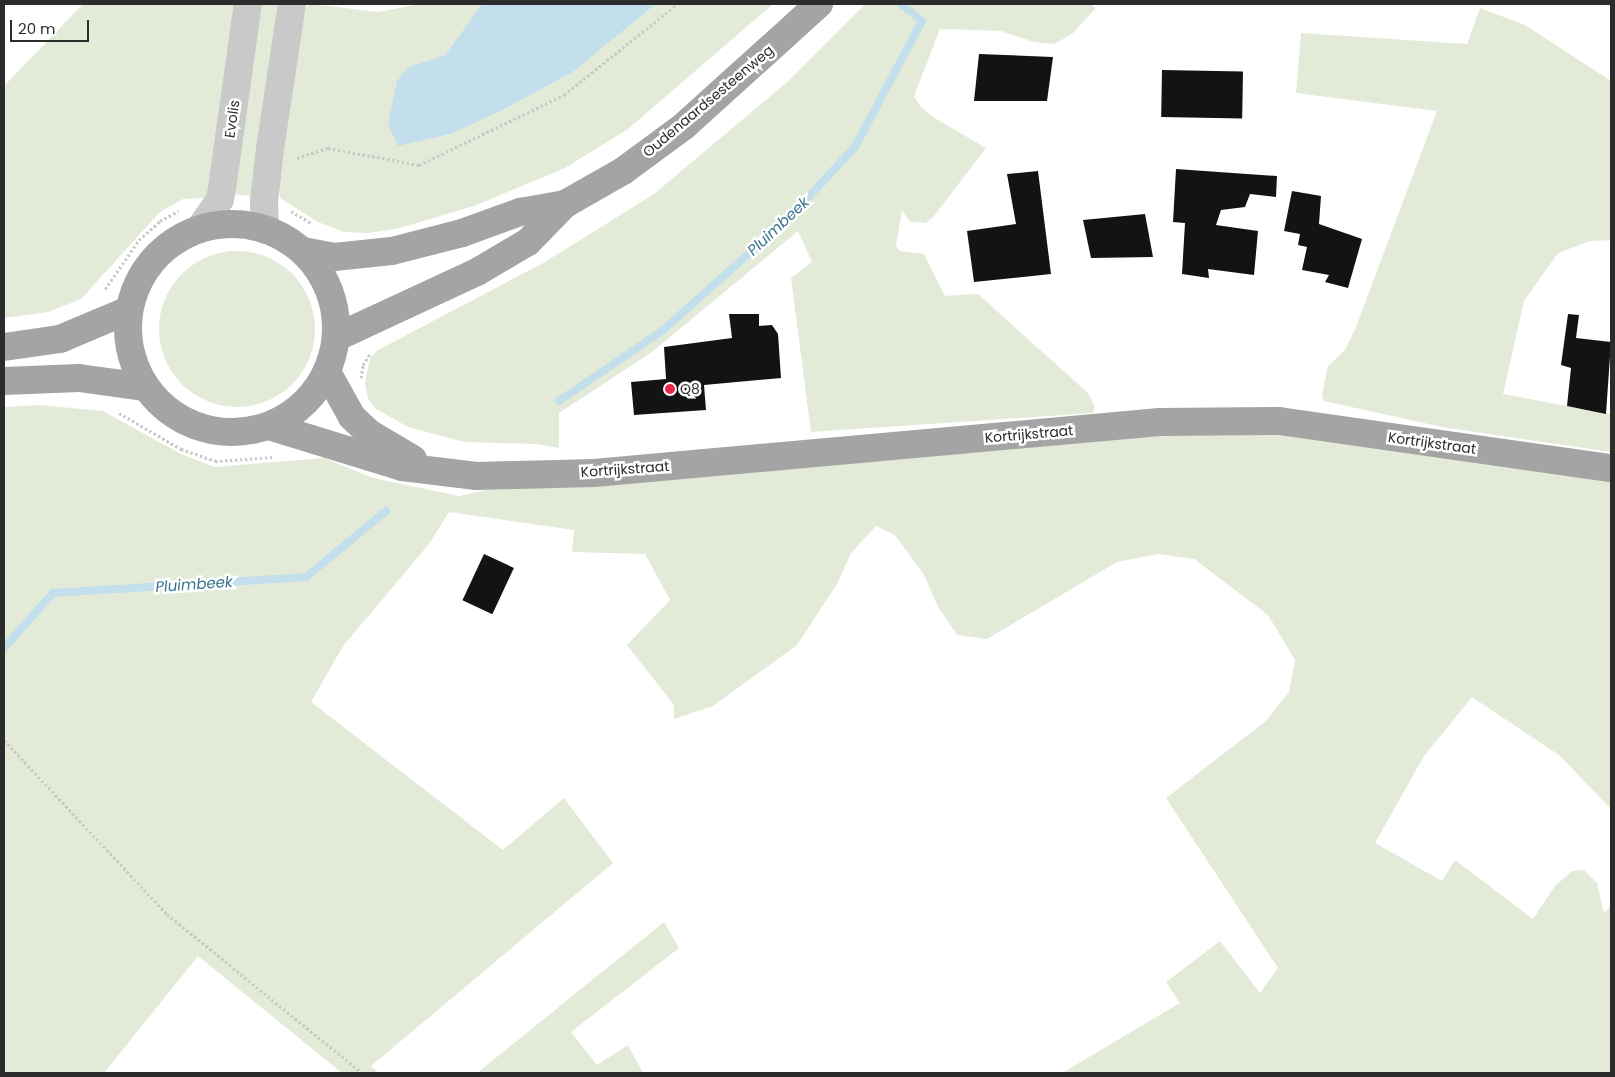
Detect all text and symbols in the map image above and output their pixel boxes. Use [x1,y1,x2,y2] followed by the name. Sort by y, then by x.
[12,10,91,42] scale bar
[18,18,56,39] text: 20 m
[639,42,777,160] street label: Oudenaardsesteenweg
[221,99,243,139] street label: Evolis
[743,193,813,259] water label: Pluimbeek
[680,381,700,397] place label: Q8
[664,383,676,395] marker: Q8
[984,422,1074,446] street label: Kortrijkstraat
[1387,429,1477,457] street label: Kortrijkstraat
[580,458,670,480] street label: Kortrijkstraat
[155,572,233,596] water label: Pluimbeek

